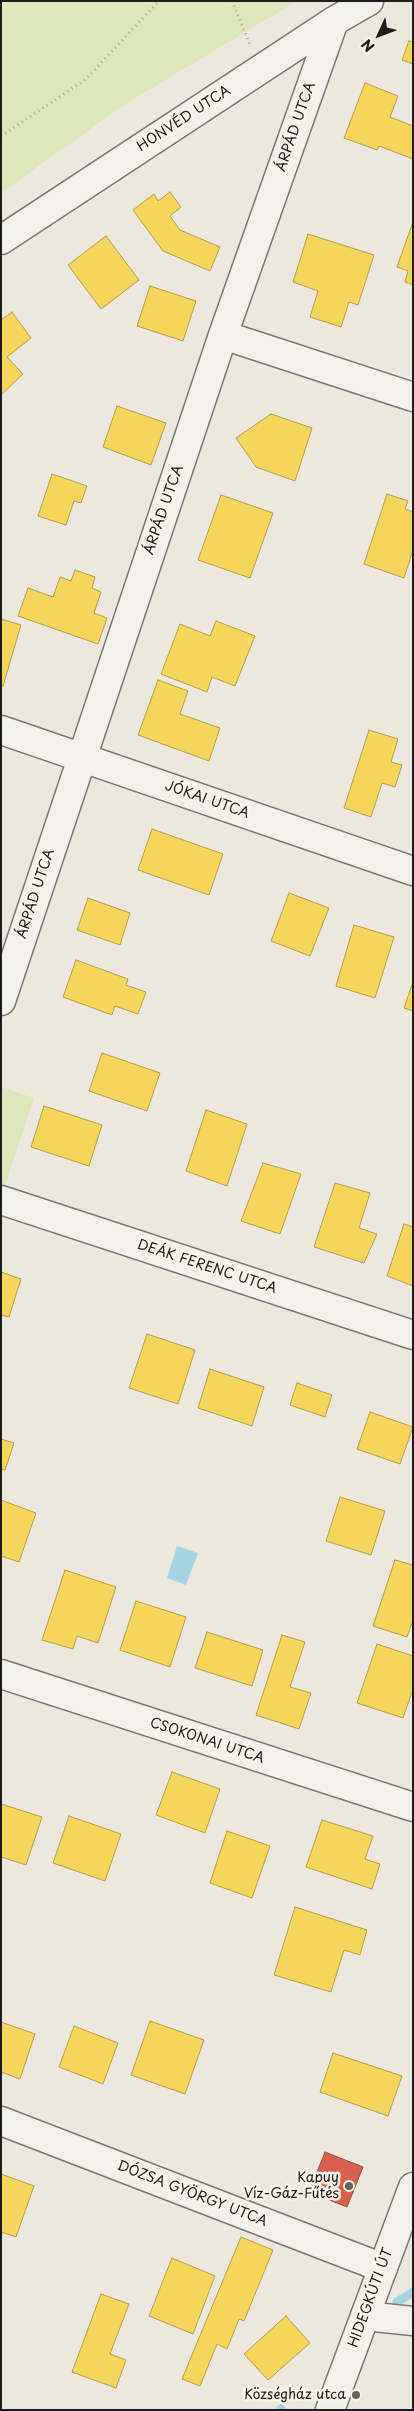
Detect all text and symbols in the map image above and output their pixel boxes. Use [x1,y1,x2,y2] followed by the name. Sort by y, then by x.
[354,10,404,60] north arrow
[356,34,379,57] text: N
[273,80,319,174] street label: ÁRPÁD UTCA
[134,83,234,155] street label: HONVÉD UTCA
[141,463,187,557] street label: ÁRPÁD UTCA
[162,778,252,822] street label: JÓKAI UTCA
[14,847,58,941] street label: ÁRPÁD UTCA
[135,1236,279,1298] street label: DEÁK FERENC UTCA
[148,1715,266,1767] street label: CSOKONAI UTCA
[115,2158,269,2230] street label: DÓZSA GYÖRGY UTCA
[244,2170,339,2202] place label: Kapuy Víz-Gáz-Fűtés
[343,2180,355,2192] marker: Kapuy Víz-Gáz-Fűtés
[345,2246,397,2350] street label: HIDEGKÚTI ÚT
[244,2387,346,2403] place label: Községház utca
[350,2389,362,2401] marker: Községház utca

